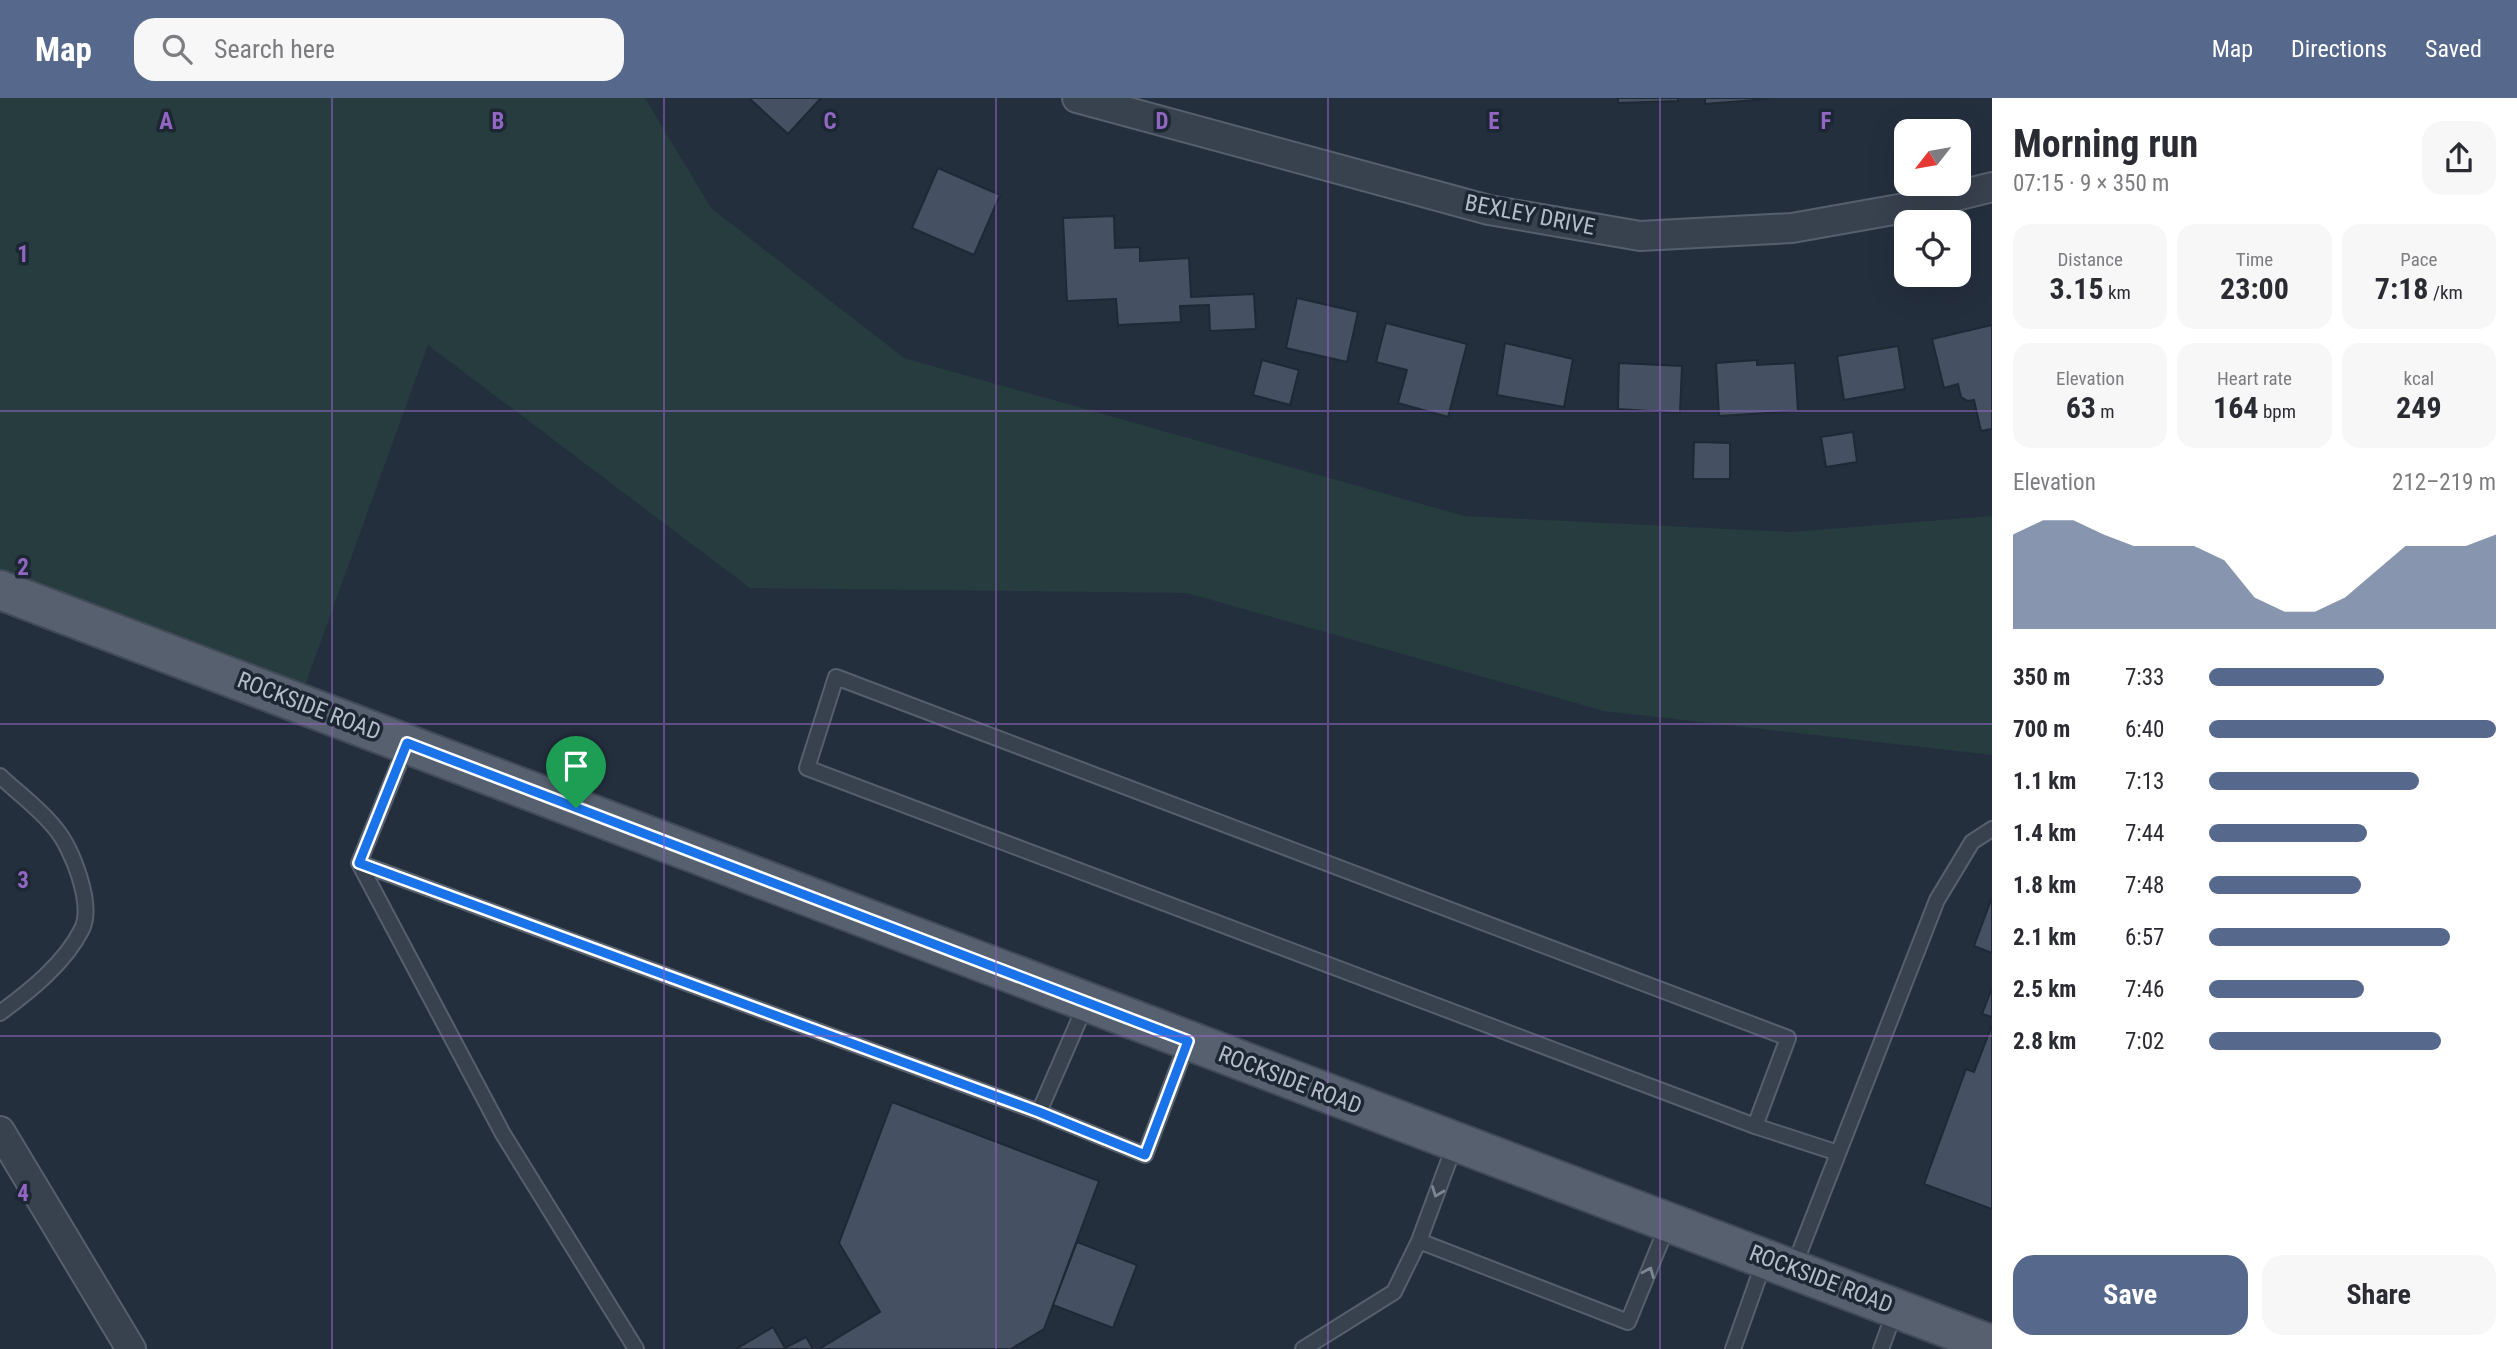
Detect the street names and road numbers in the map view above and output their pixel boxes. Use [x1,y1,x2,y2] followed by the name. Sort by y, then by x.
[1463,189,1597,241] street label: BEXLEY DRIVE
[234,666,384,746] street label: ROCKSIDE ROAD
[1215,1040,1365,1120] street label: ROCKSIDE ROAD
[1746,1239,1896,1319] street label: ROCKSIDE ROAD

